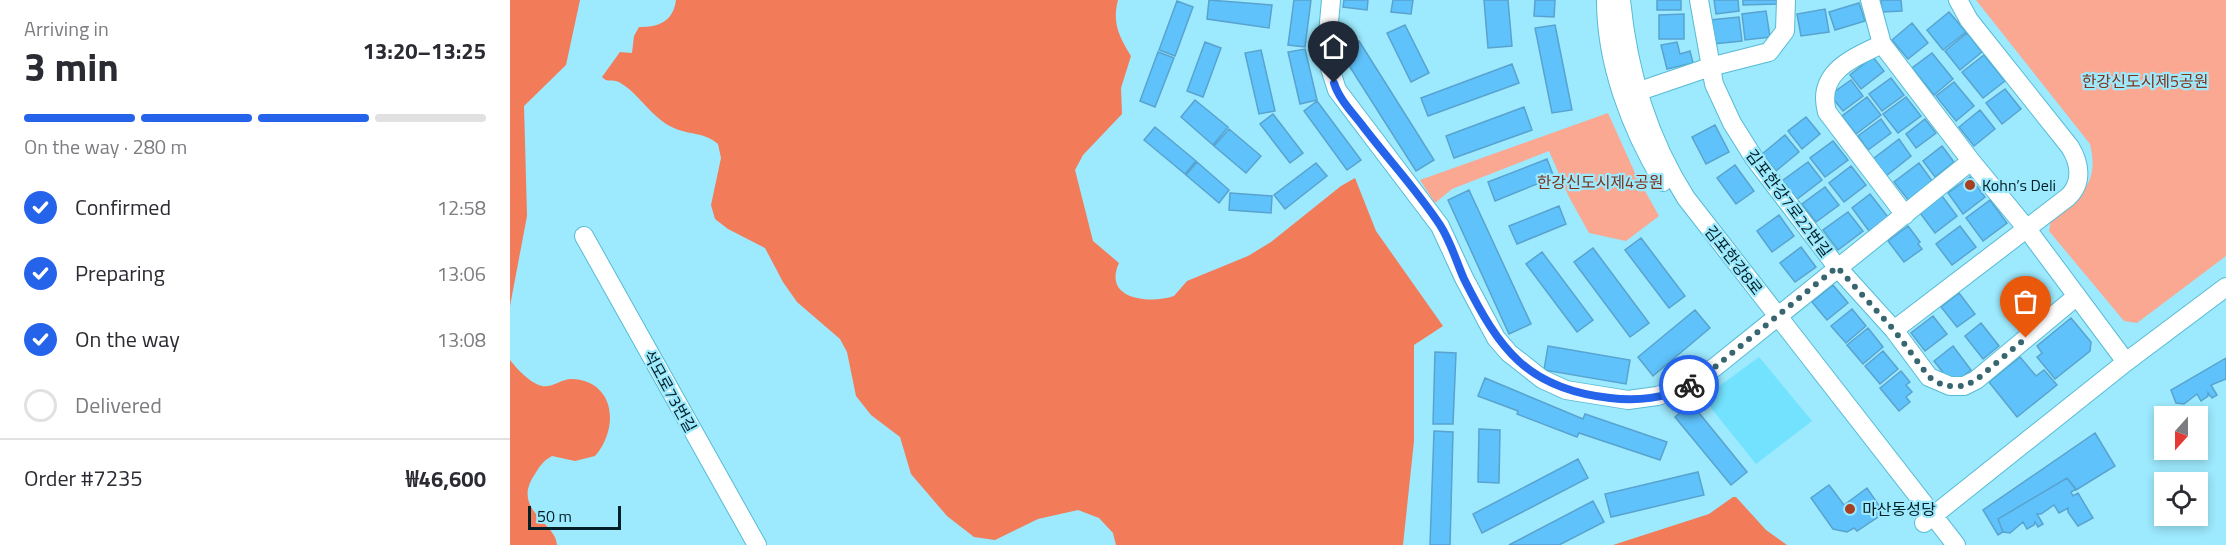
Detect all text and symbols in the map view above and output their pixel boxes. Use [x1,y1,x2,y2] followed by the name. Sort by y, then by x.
[24,13,109,44] text: Arriving in
[1308,21,1359,83] pin
[1317,30,1350,63] icon: home
[363,34,486,68] text: 13:20–13:25
[24,37,119,96] text: 3 min
[2082,69,2208,93] park label: 한강신도시제5공원
[24,131,187,162] text: On the way · 280 m
[1740,144,1838,262] street label: 김포한강7로22번길
[1537,170,1663,194] park label: 한강신도시제4공원
[1982,173,2056,197] place label: Kohn’s Deli
[1963,178,1977,192] marker: Kohn’s Deli
[75,190,171,224] text: Confirmed
[24,191,57,224] icon: check
[437,192,486,223] text: 12:58
[1699,220,1769,300] street label: 김포한강8로
[75,256,165,290] text: Preparing
[24,257,57,290] icon: check
[437,258,486,289] text: 13:06
[2000,276,2051,338] pin
[2009,285,2042,318] icon: bag
[75,322,180,356] text: On the way
[24,323,57,356] icon: check
[437,324,486,355] text: 13:08
[637,345,703,437] street label: 석모로73번길
[1659,355,1719,415] courier
[1673,369,1706,402] icon: bike
[75,388,162,422] text: Delivered
[2154,406,2208,460] north arrow
[2154,406,2208,526] map controls
[24,461,143,495] text: Order #7235
[406,462,486,496] text: ₩46,600
[2154,472,2208,526] button: locate
[1862,497,1936,521] place label: 마산동성당
[1843,502,1857,516] marker: 마산동성당
[528,503,621,530] scale bar
[537,504,572,528] text: 50 m

